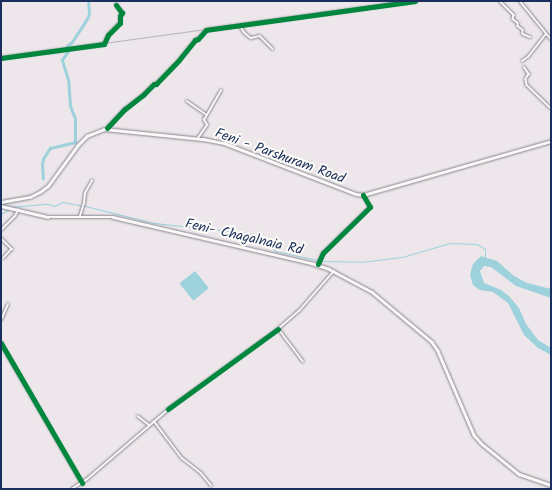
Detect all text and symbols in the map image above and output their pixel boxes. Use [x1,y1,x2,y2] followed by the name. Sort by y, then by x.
[213,125,347,187] street label: Feni - Parshuram Road
[184,215,304,259] street label: Feni- Chagalnaia Rd

